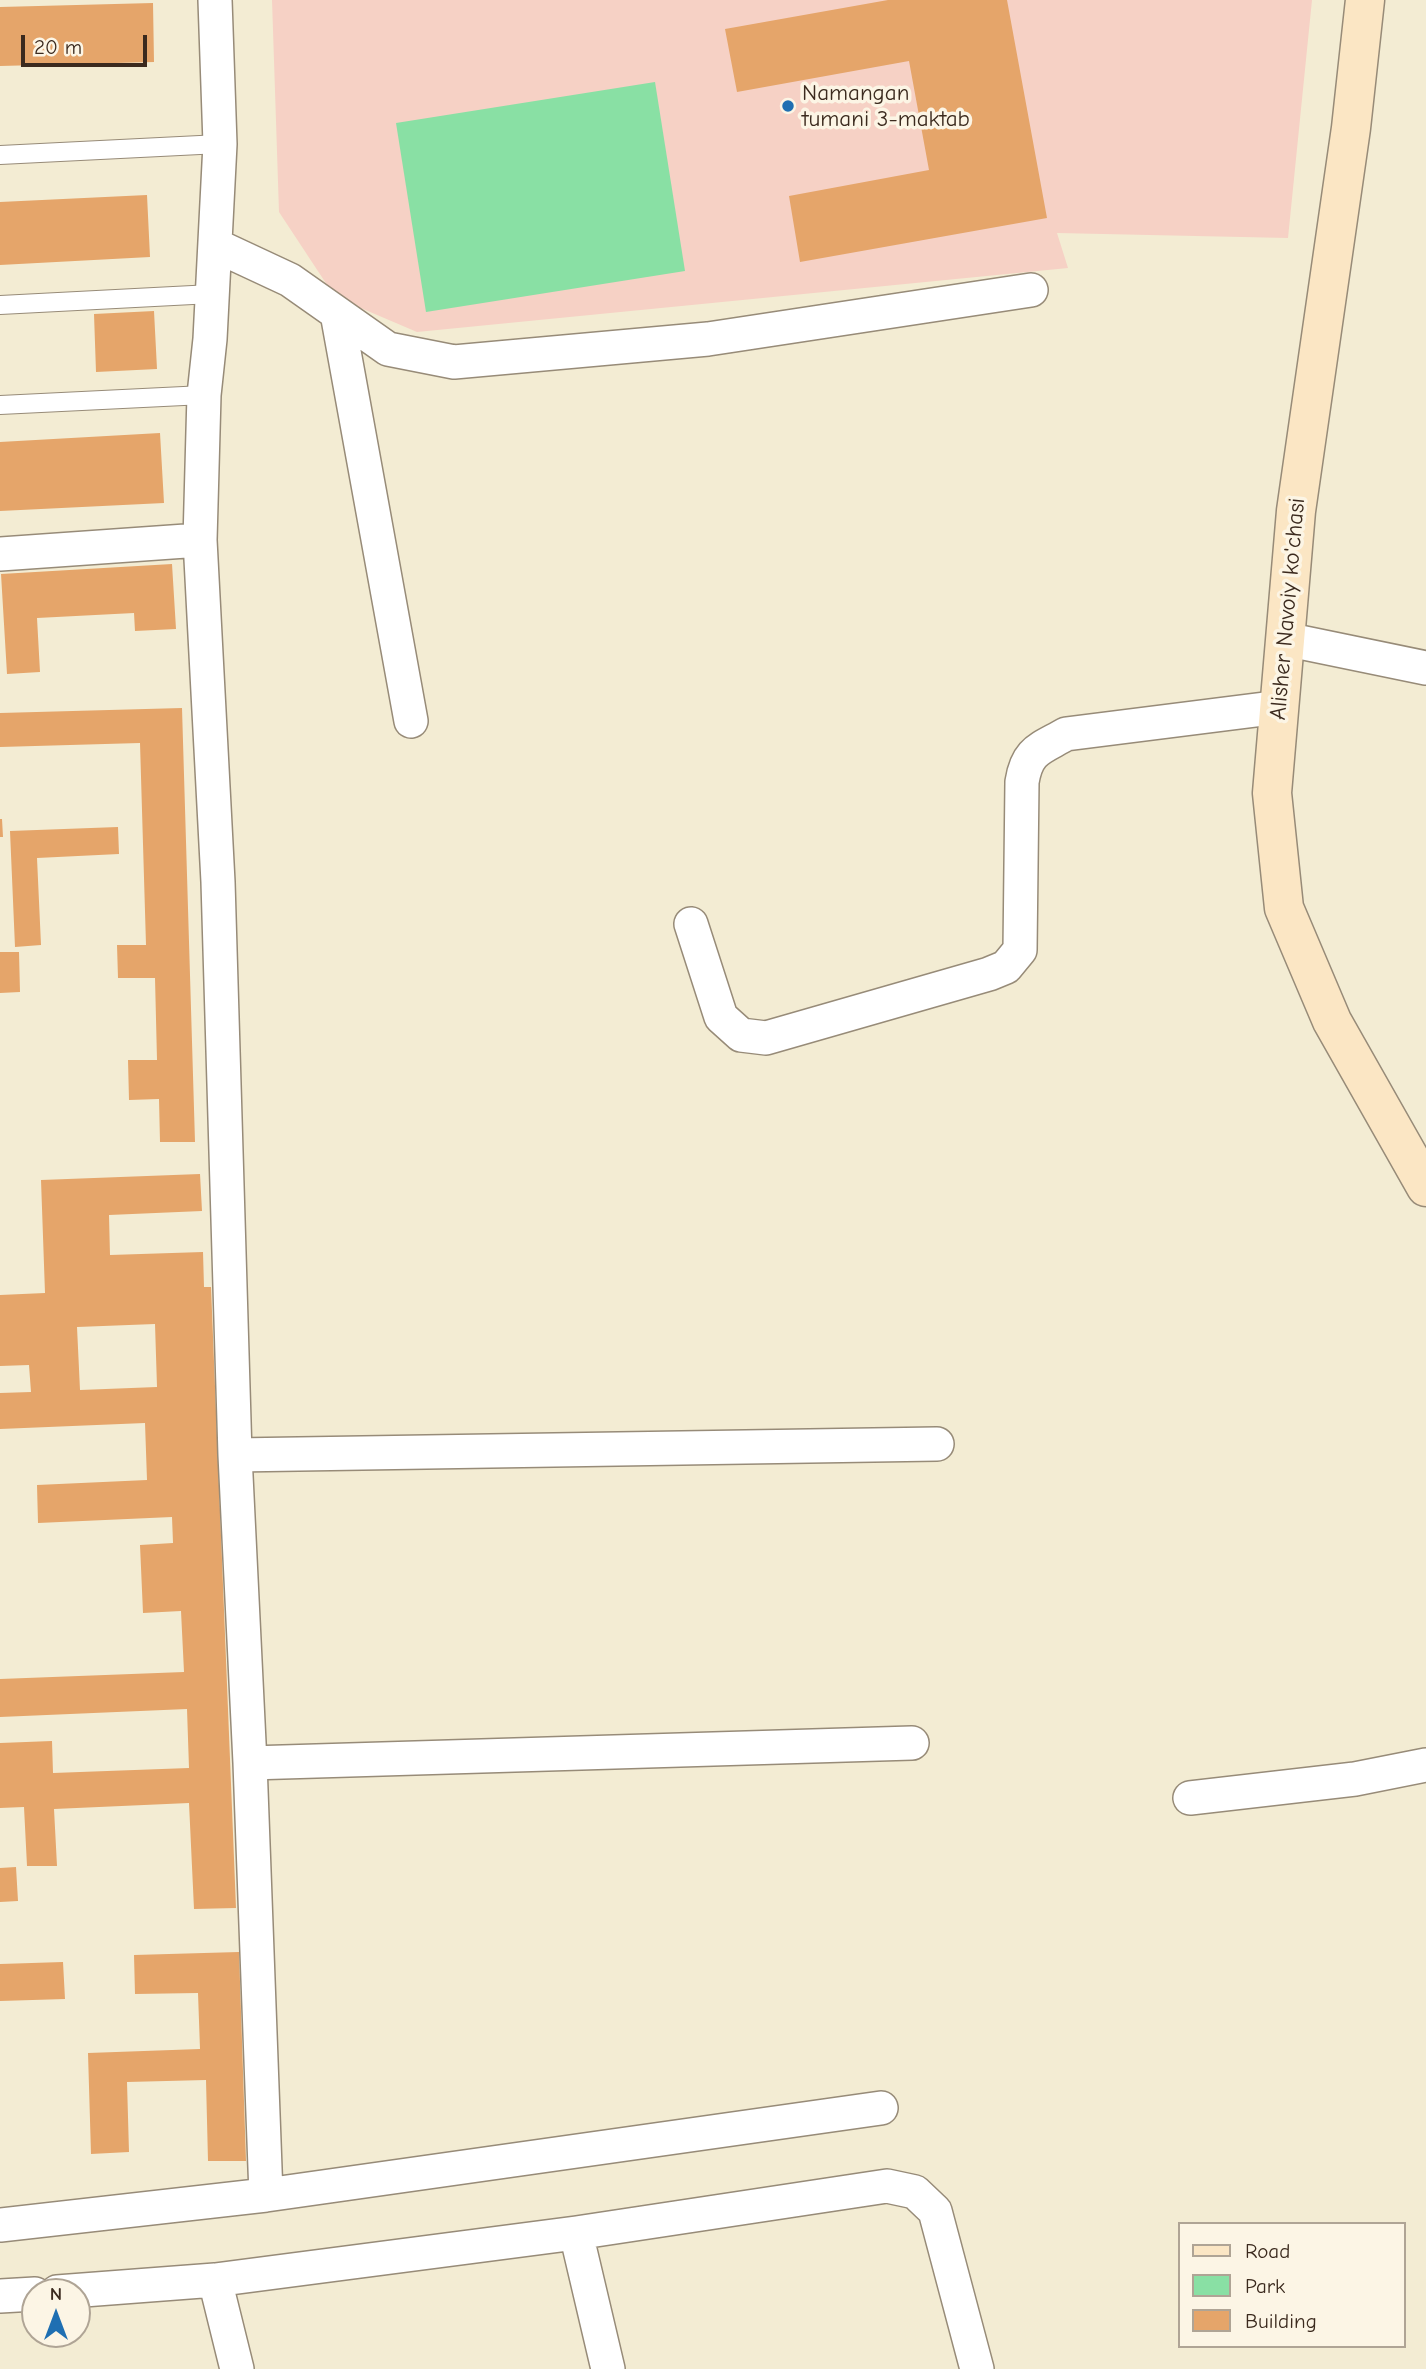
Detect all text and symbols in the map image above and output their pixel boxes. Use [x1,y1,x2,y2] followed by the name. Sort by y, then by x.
[24,21,150,65] scale bar
[34,35,82,59] text: 20 m
[802,79,970,133] place label: Namangan tumani 3-maktab
[780,98,796,114] marker: Namangan tumani 3-maktab
[1265,497,1311,721] street label: Alisher Navoiy ko'chasi
[1178,2222,1405,2348] legend
[1245,2239,1290,2263] text: Road
[1245,2274,1285,2298] text: Park
[21,2278,91,2348] north arrow
[50,2283,62,2305] text: N
[1245,2309,1317,2333] text: Building

